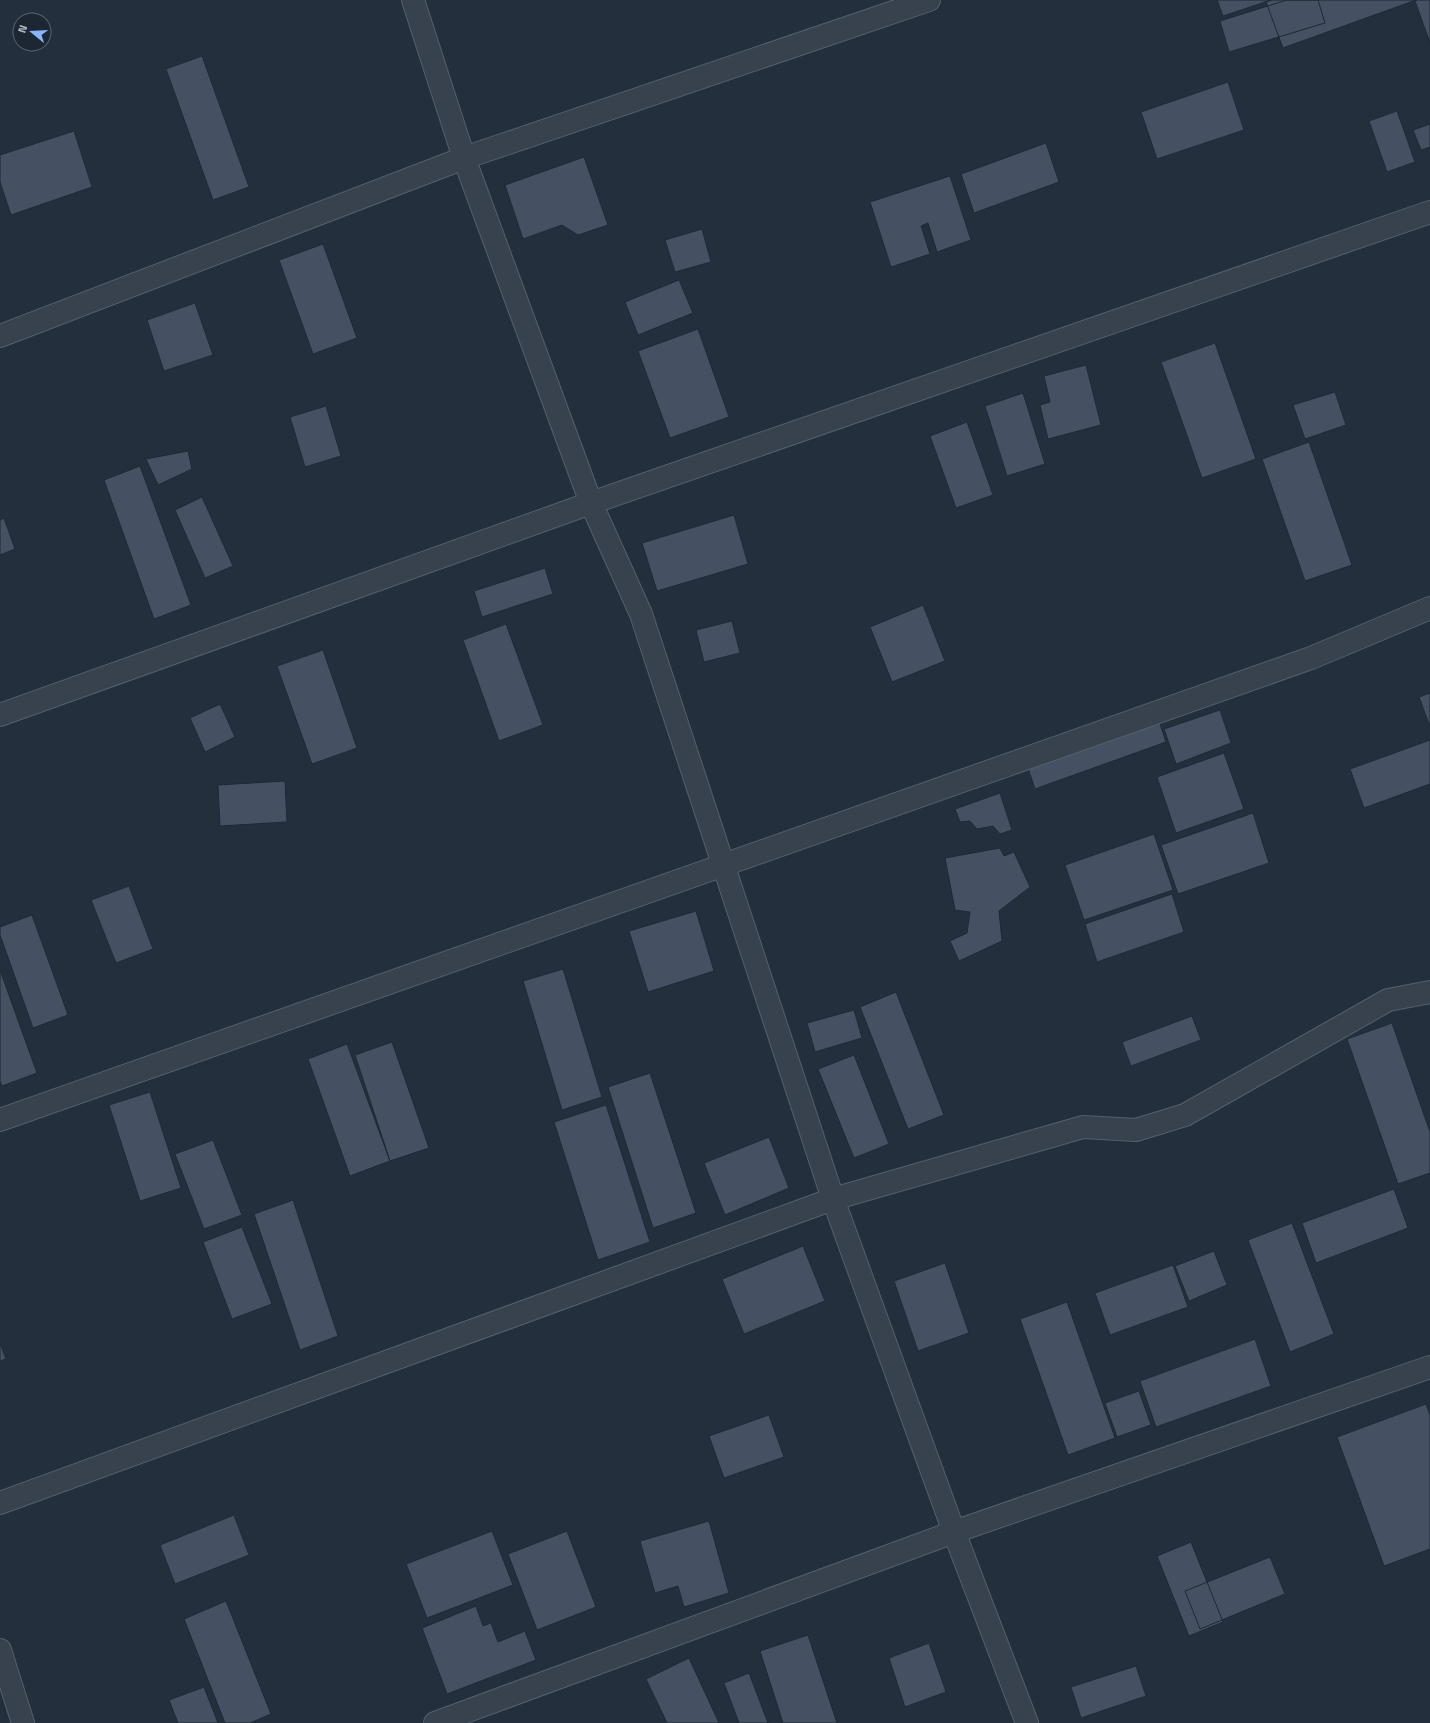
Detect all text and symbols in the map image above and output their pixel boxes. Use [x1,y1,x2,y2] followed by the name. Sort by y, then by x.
[12,12,52,52] north arrow
[14,23,31,35] text: N

